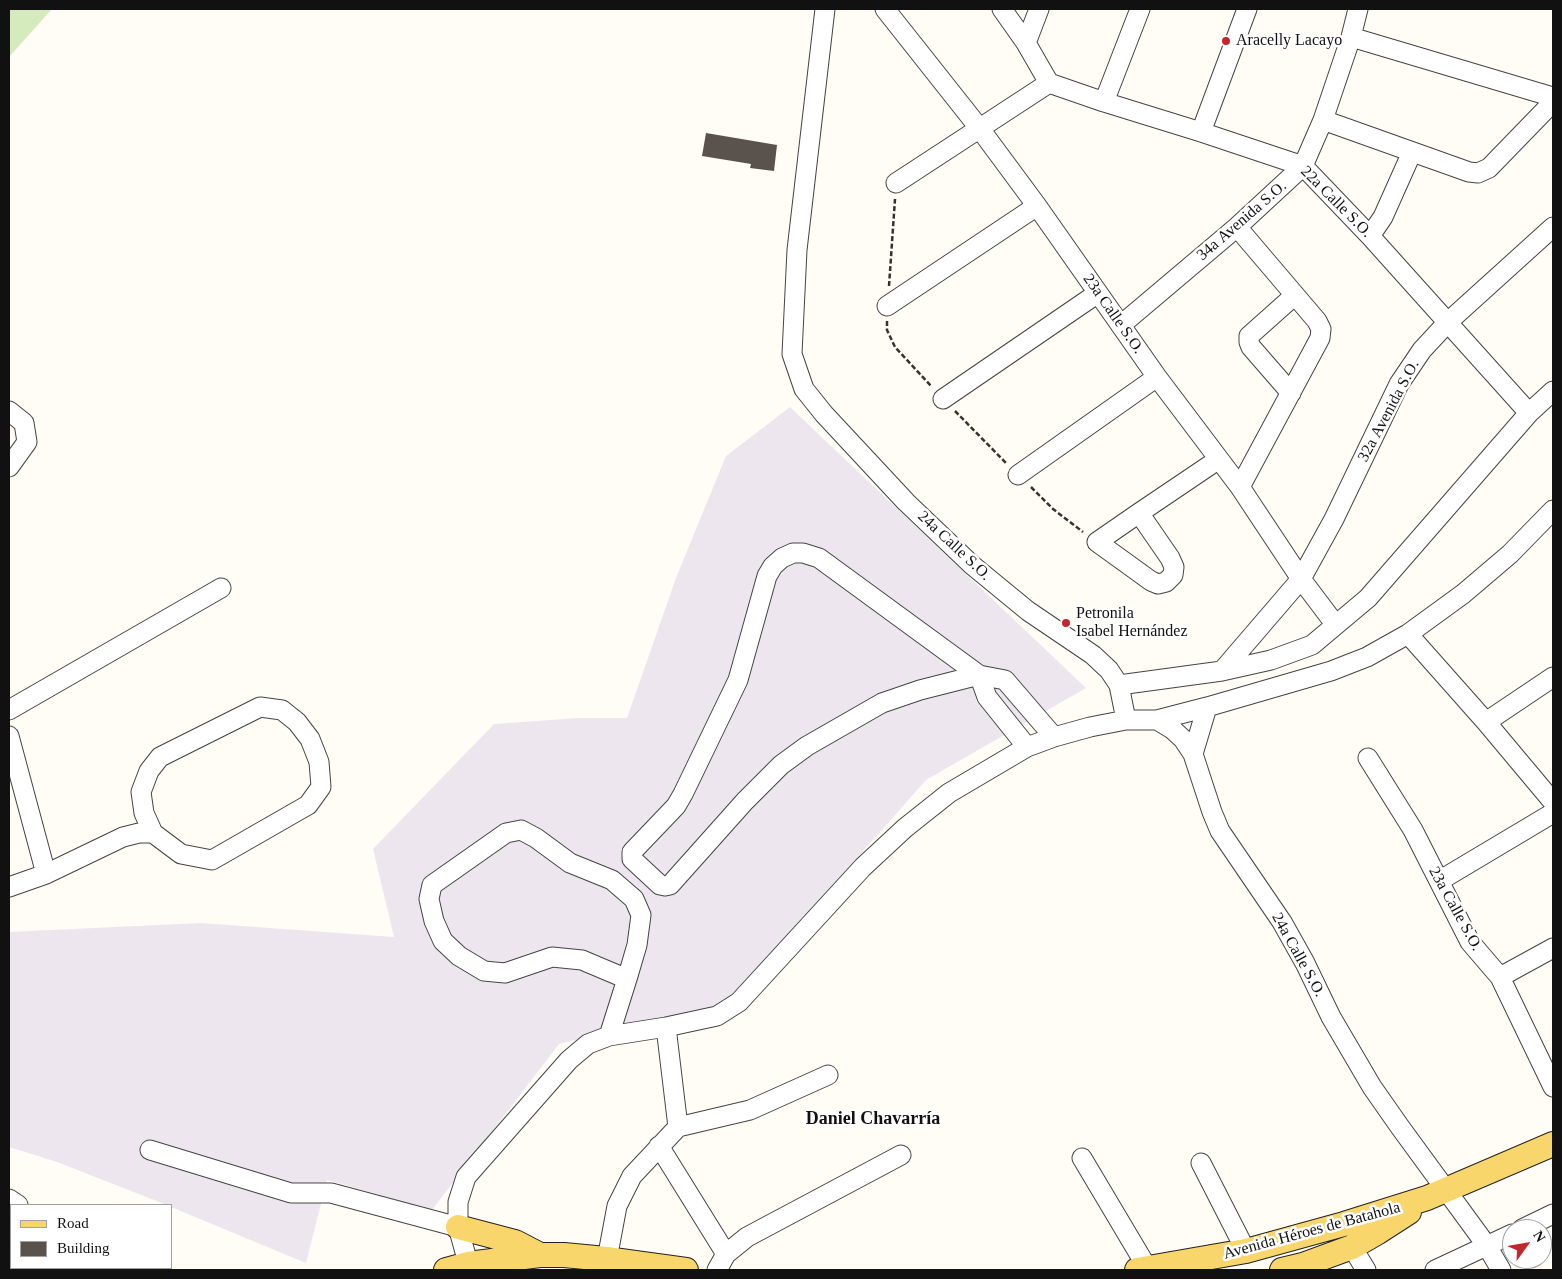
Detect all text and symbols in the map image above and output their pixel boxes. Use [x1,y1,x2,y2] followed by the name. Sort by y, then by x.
[1236,31,1342,51] place label: Aracelly Lacayo
[1220,35,1232,47] marker: Aracelly Lacayo
[1296,162,1376,242] street label: 22a Calle S.O.
[1193,177,1291,265] street label: 34a Avenida S.O.
[1078,270,1148,358] street label: 23a Calle S.O.
[1354,357,1424,465] street label: 32a Avenida S.O.
[913,507,995,585] street label: 24a Calle S.O.
[1076,604,1187,642] place label: Petronila Isabel Hernández
[1060,617,1072,629] marker: Petronila Isabel Hernández
[1424,864,1486,954] street label: 23a Calle S.O.
[1267,910,1329,1000] street label: 24a Calle S.O.
[806,1108,940,1130] district label: Daniel Chavarría
[1221,1198,1403,1264] street label: Avenida Héroes de Batahola
[10,1204,172,1269] legend
[57,1215,89,1231] text: Road
[1502,1219,1552,1269] north arrow
[1530,1228,1548,1245] text: N
[57,1240,110,1256] text: Building

